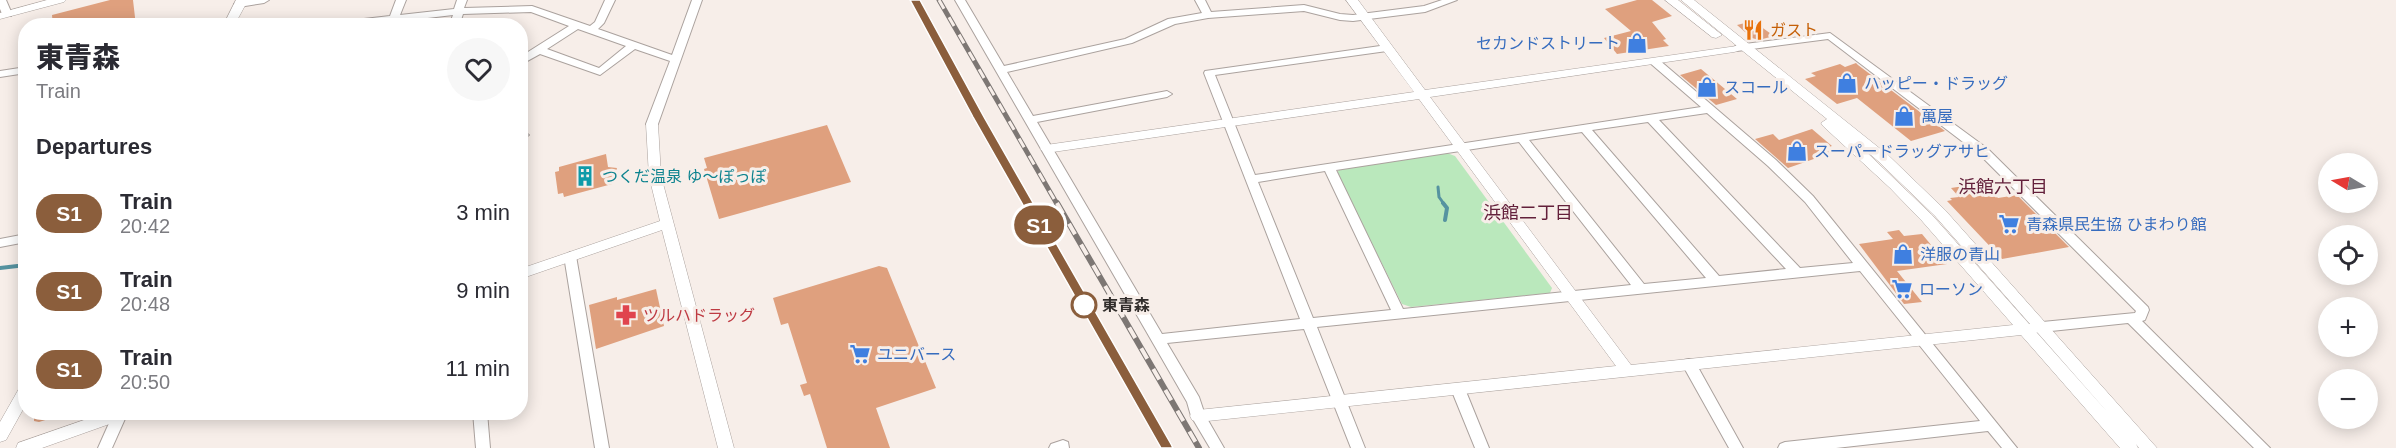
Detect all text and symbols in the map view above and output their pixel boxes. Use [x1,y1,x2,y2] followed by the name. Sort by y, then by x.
[1741,18,1765,42] restaurant icon: ガスト
[1770,22,1818,39] place label: ガスト
[1625,31,1649,55] shop icon: セカンドストリート
[1476,35,1620,52] place label: セカンドストリート
[447,38,510,101] button: heart
[36,42,120,73] text: 東青森
[1835,71,1859,95] shop icon: ハッピー・ドラッグ
[1695,75,1719,99] shop icon: スコール
[1864,75,2008,92] place label: ハッピー・ドラッグ
[1724,79,1788,96] place label: スコール
[36,80,81,102] text: Train
[1892,104,1916,128] shop icon: 萬屋
[1921,108,1953,125] place label: 萬屋
[36,134,152,159] text: Departures
[1785,139,1809,163] shop icon: スーパードラッグアサヒ
[1814,143,1990,160] place label: スーパードラッグアサヒ
[2318,153,2378,213] north arrow
[2318,153,2378,429] map controls
[573,164,597,188] building icon: つくだ温泉 ゆ～ぽっぽ
[602,168,766,185] place label: つくだ温泉 ゆ～ぽっぽ
[1958,177,2048,197] district label: 浜館六丁目
[120,189,173,214] text: Train
[456,200,510,225] text: 3 min
[56,202,82,225] text: S1
[1483,203,1573,223] district label: 浜館二丁目
[1012,206,1066,244] line badge: S1
[1997,212,2021,236] supermarket icon: 青森県民生協 ひまわり館
[1026,214,1052,237] text: S1
[120,215,170,237] text: 20:42
[2026,216,2206,233] place label: 青森県民生協 ひまわり館
[2318,225,2378,285] button: locate
[1891,242,1915,266] shop icon: 洋服の青山
[1920,246,2000,263] place label: 洋服の青山
[120,267,173,292] text: Train
[1890,277,1914,301] supermarket icon: ローソン
[456,278,510,303] text: 9 min
[56,280,82,303] text: S1
[1919,281,1983,298] place label: ローソン
[1071,292,1097,318] marker: 東青森
[120,293,170,315] text: 20:48
[1102,297,1150,314] place label: 東青森
[2318,297,2378,357] button: +
[614,303,638,327] pharmacy icon: ツルハドラッグ
[643,307,755,324] place label: ツルハドラッグ
[848,342,872,366] supermarket icon: ユニバース
[120,345,173,370] text: Train
[877,346,956,363] place label: ユニバース
[446,356,510,381] text: 11 min
[56,358,82,381] text: S1
[2318,369,2378,429] button: −
[120,371,170,393] text: 20:50

